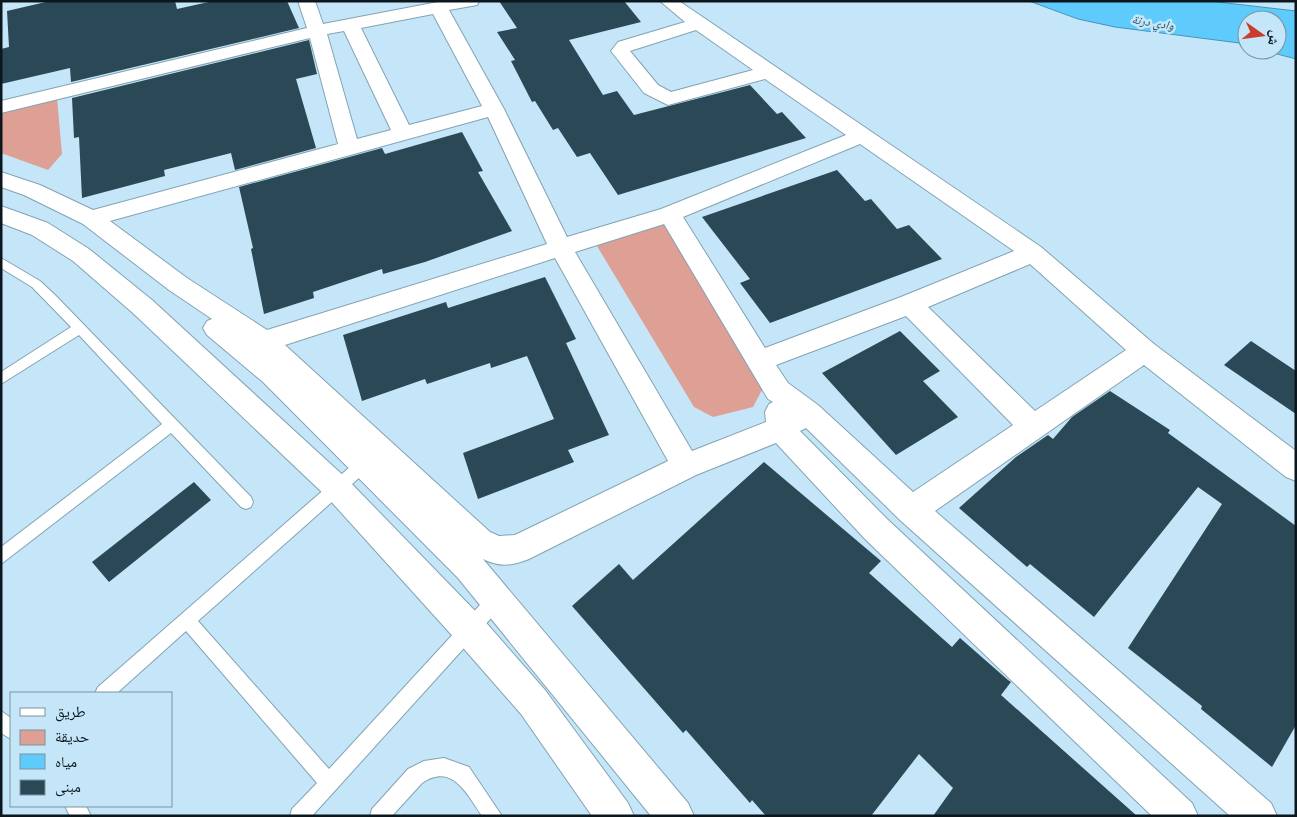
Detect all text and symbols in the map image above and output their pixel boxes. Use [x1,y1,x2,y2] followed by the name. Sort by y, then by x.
[1237,10,1287,60] north arrow
[1130,11,1176,36] water label: وادي درنة
[1264,29,1285,48] text: ش
[10,692,172,807] legend
[55,702,86,722] text: طريق
[55,727,90,746] text: حديقة
[55,752,77,771] text: مياه
[55,777,81,797] text: مبنى

